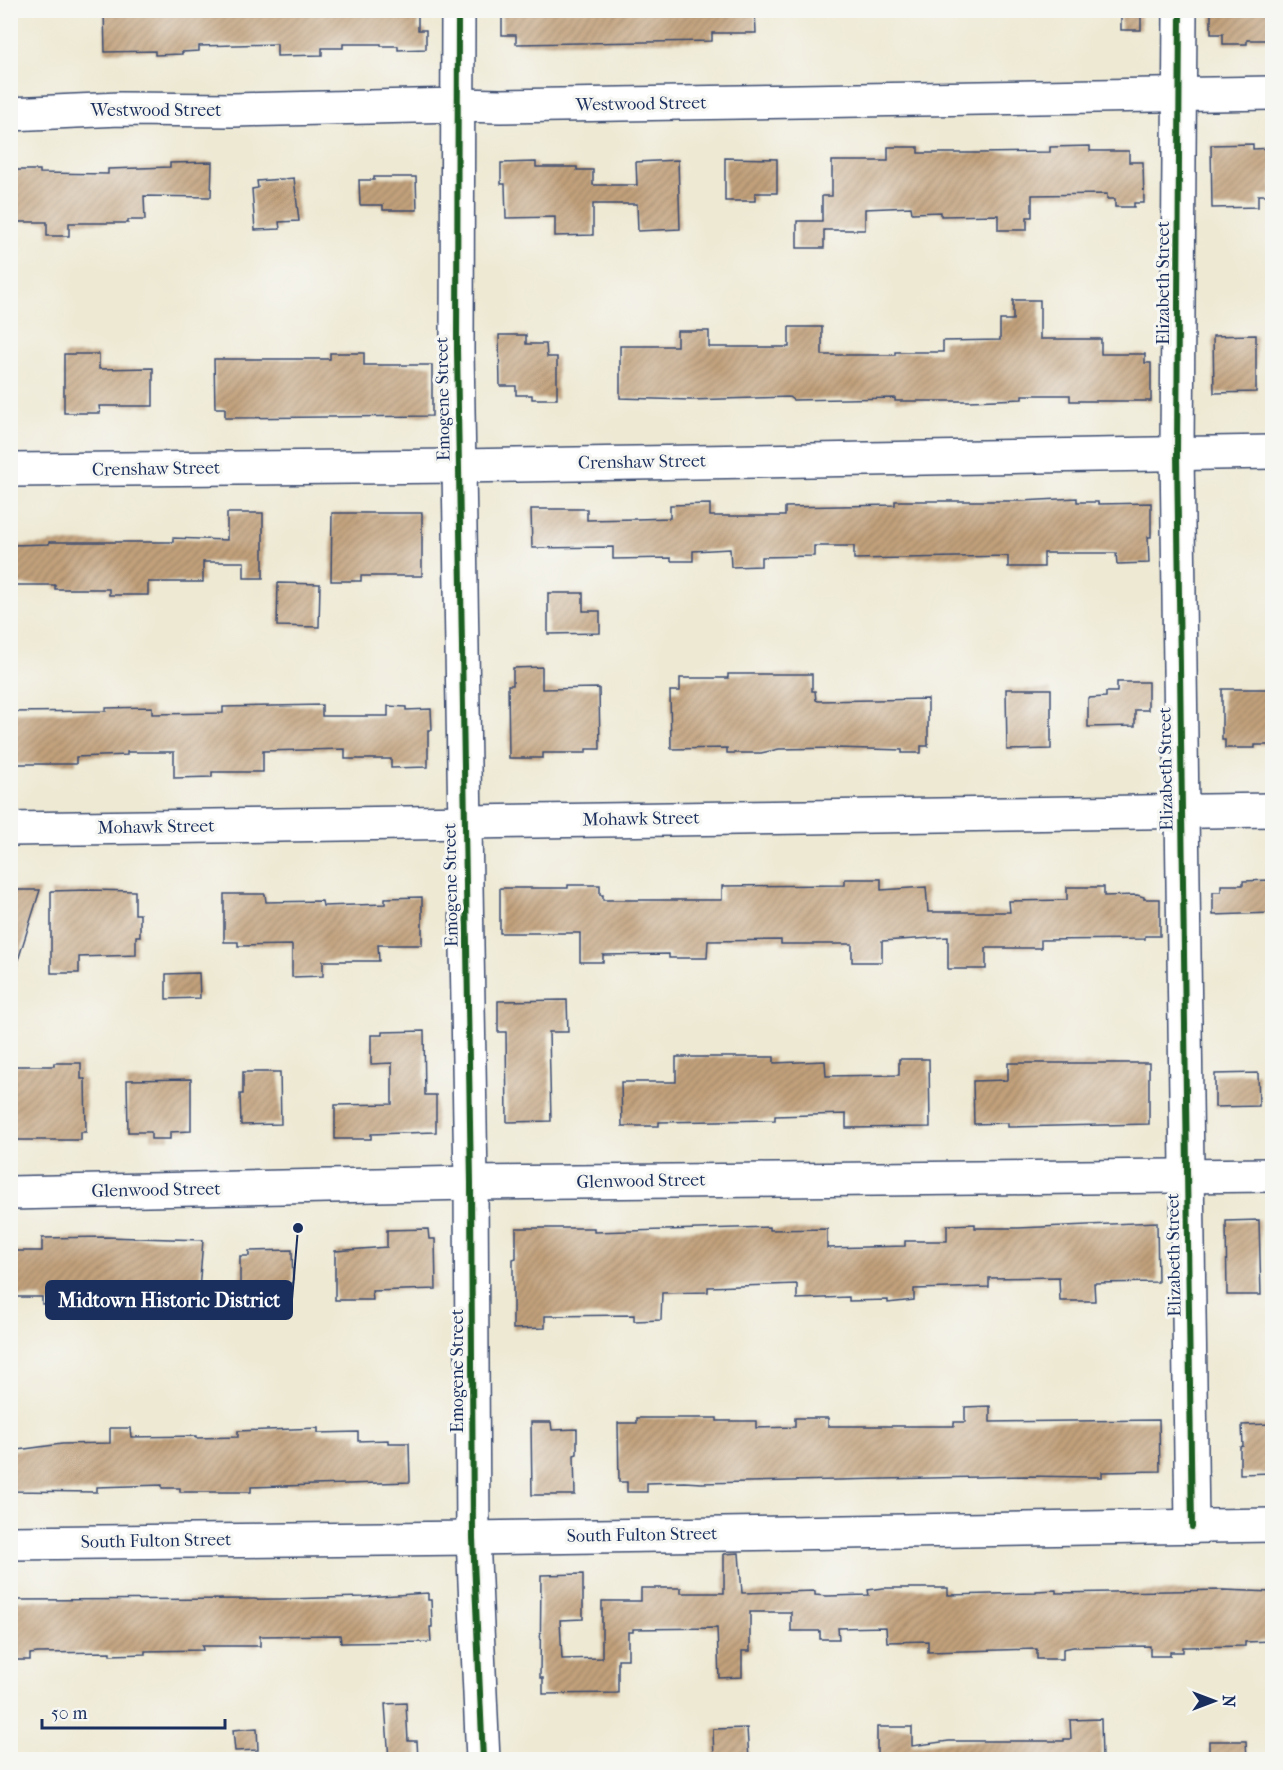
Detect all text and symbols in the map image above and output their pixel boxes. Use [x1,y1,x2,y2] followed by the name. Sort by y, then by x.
[574,92,707,116] street label: Westwood Street
[90,100,222,121] street label: Westwood Street
[1153,221,1174,345] street label: Elizabeth Street
[431,336,455,461] street label: Emogene Street
[578,450,707,474] street label: Crenshaw Street
[92,457,221,481] street label: Crenshaw Street
[1154,706,1178,831] street label: Elizabeth Street
[582,807,700,831] street label: Mohawk Street
[97,815,215,839] street label: Mohawk Street
[439,822,463,947] street label: Emogene Street
[576,1169,706,1193] street label: Glenwood Street
[91,1178,221,1202] street label: Glenwood Street
[1162,1192,1186,1317] street label: Elizabeth Street
[46,1281,292,1319] callout: Midtown Historic District
[57,1289,281,1312] text: Midtown Historic District
[447,1308,468,1433] street label: Emogene Street
[566,1523,718,1547] street label: South Fulton Street
[80,1529,232,1553] street label: South Fulton Street
[1184,1671,1244,1731] north arrow
[42,1692,225,1730] scale bar
[1219,1695,1238,1708] text: N
[51,1703,88,1724] text: 50 m

